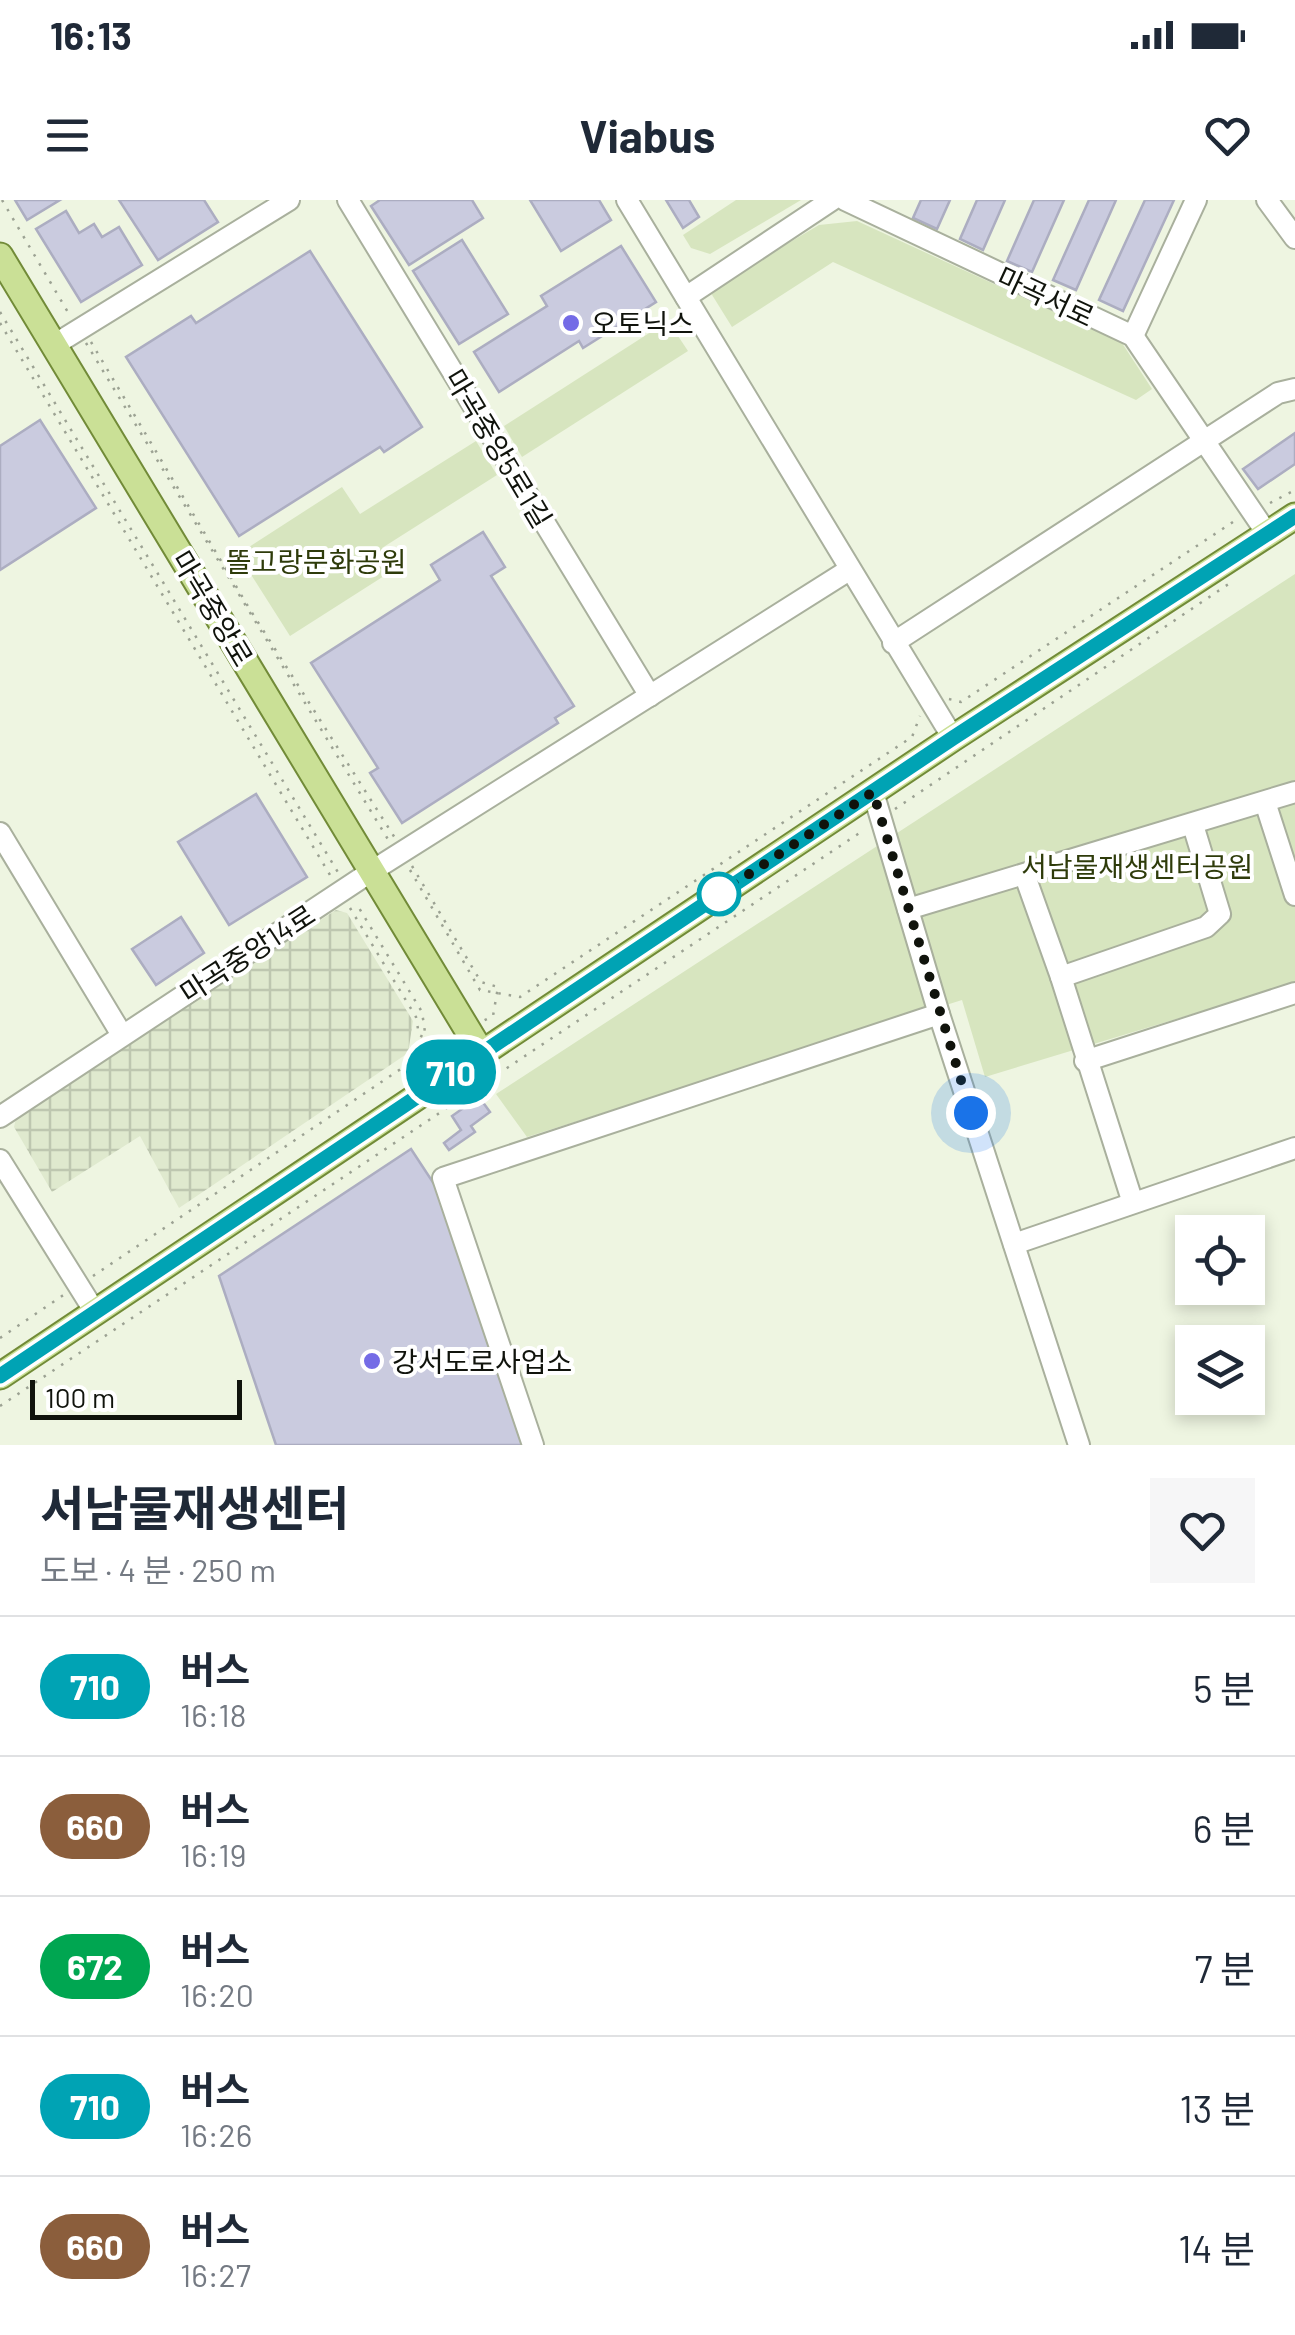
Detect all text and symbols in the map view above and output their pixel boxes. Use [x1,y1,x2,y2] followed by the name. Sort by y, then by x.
[50,12,132,58] text: 16:13
[40,108,95,163] icon: menu
[580,108,715,162] text: Viabus
[1200,108,1255,163] icon: heart
[992,259,1100,333] street label: 마곡서로
[591,306,694,340] place label: 오토닉스
[560,312,582,334] marker: 오토닉스
[438,363,560,533] street label: 마곡중앙5로1길
[165,544,261,672] street label: 마곡중앙로
[226,544,406,578] park label: 똘고랑문화공원
[1021,849,1253,883] park label: 서남물재생센터공원
[698,873,740,915] unlabelled marker
[173,897,321,1009] street label: 마곡중앙14로
[394,1040,508,1104] line badge: 710
[426,1051,476,1093] text: 710
[946,1088,996,1138] your location
[1175,1215,1265,1415] map controls
[1175,1215,1265,1305] button: locate
[1175,1325,1265,1415] button: layers
[392,1344,572,1378] place label: 강서도로사업소
[361,1350,383,1372] marker: 강서도로사업소
[30,1375,242,1420] scale bar
[45,1380,115,1414] text: 100 m
[40,1478,349,1536] text: 서남물재생센터
[1150,1478,1255,1583] button: heart
[40,1550,276,1588] text: 도보 · 4 분 · 250 m
[180,1646,250,1692] text: 버스
[70,1665,120,1707] text: 710
[1193,1665,1255,1711] text: 5 분
[180,1695,246,1733] text: 16:18
[180,1786,250,1832] text: 버스
[66,1805,124,1847] text: 660
[1193,1805,1255,1851] text: 6 분
[180,1835,246,1873] text: 16:19
[180,1926,250,1972] text: 버스
[67,1945,123,1987] text: 672
[1194,1945,1255,1991] text: 7 분
[180,1975,254,2013] text: 16:20
[180,2066,250,2112] text: 버스
[70,2085,120,2127] text: 710
[1180,2085,1255,2131] text: 13 분
[180,2115,252,2153] text: 16:26
[180,2206,250,2252] text: 버스
[66,2225,124,2267] text: 660
[1178,2225,1255,2271] text: 14 분
[180,2255,251,2293] text: 16:27

